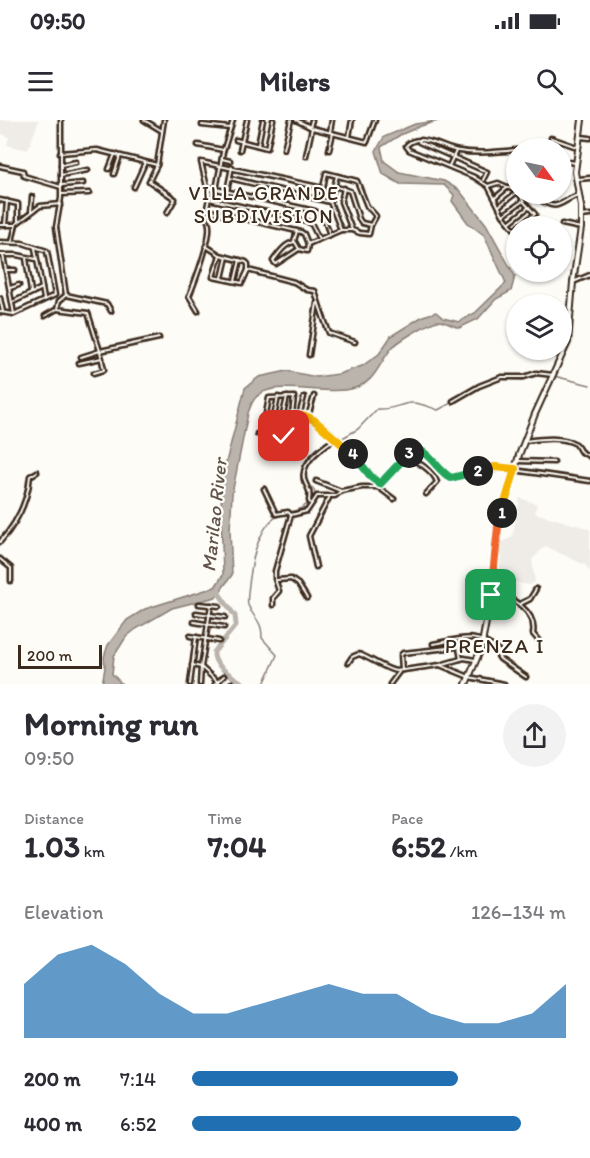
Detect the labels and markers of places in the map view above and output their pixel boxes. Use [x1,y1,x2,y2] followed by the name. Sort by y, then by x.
[258,410,309,461] pin
[394,438,424,468] pin: 3
[338,439,368,469] pin: 4
[463,456,493,486] pin: 2
[487,498,517,528] pin: 1
[465,569,516,620] pin

